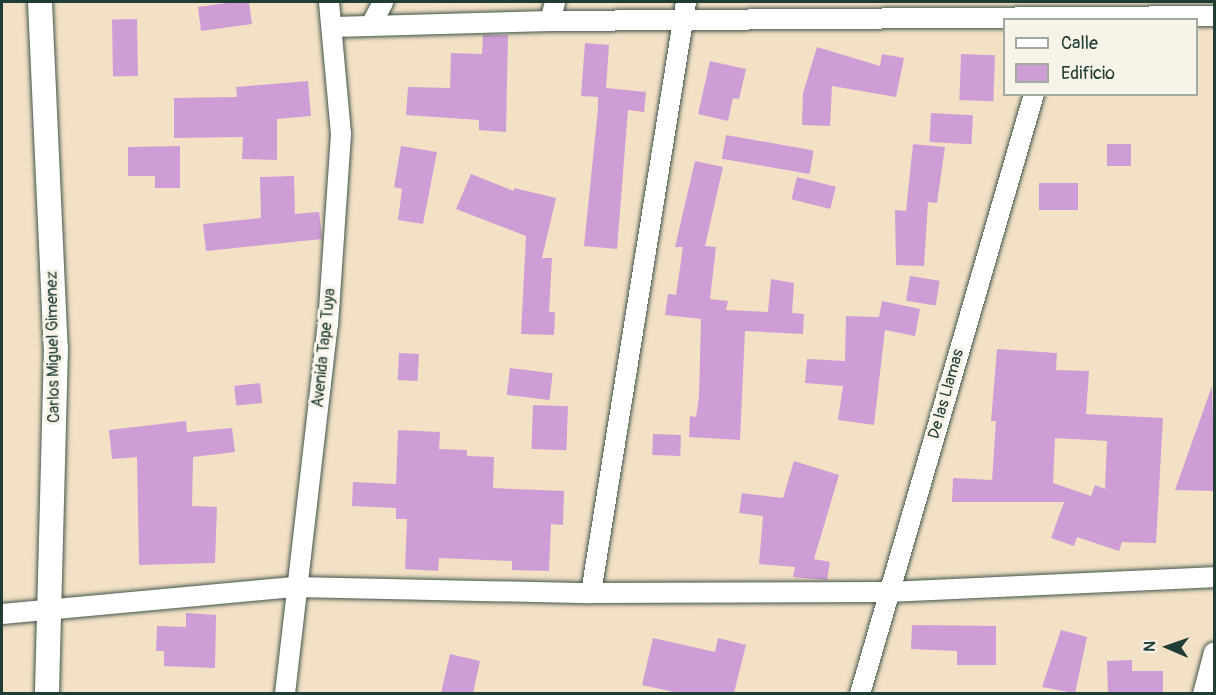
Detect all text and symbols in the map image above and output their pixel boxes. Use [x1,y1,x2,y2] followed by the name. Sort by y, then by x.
[1003,18,1198,96] legend
[1061,32,1098,55] text: Calle
[1061,62,1115,85] text: Edificio
[42,271,64,423] street label: Carlos Miguel Gimenez
[308,287,340,409] street label: Avenida Tape Tuya
[924,347,968,441] street label: De las Llamas
[1138,617,1198,677] north arrow
[1140,641,1160,652] text: N

